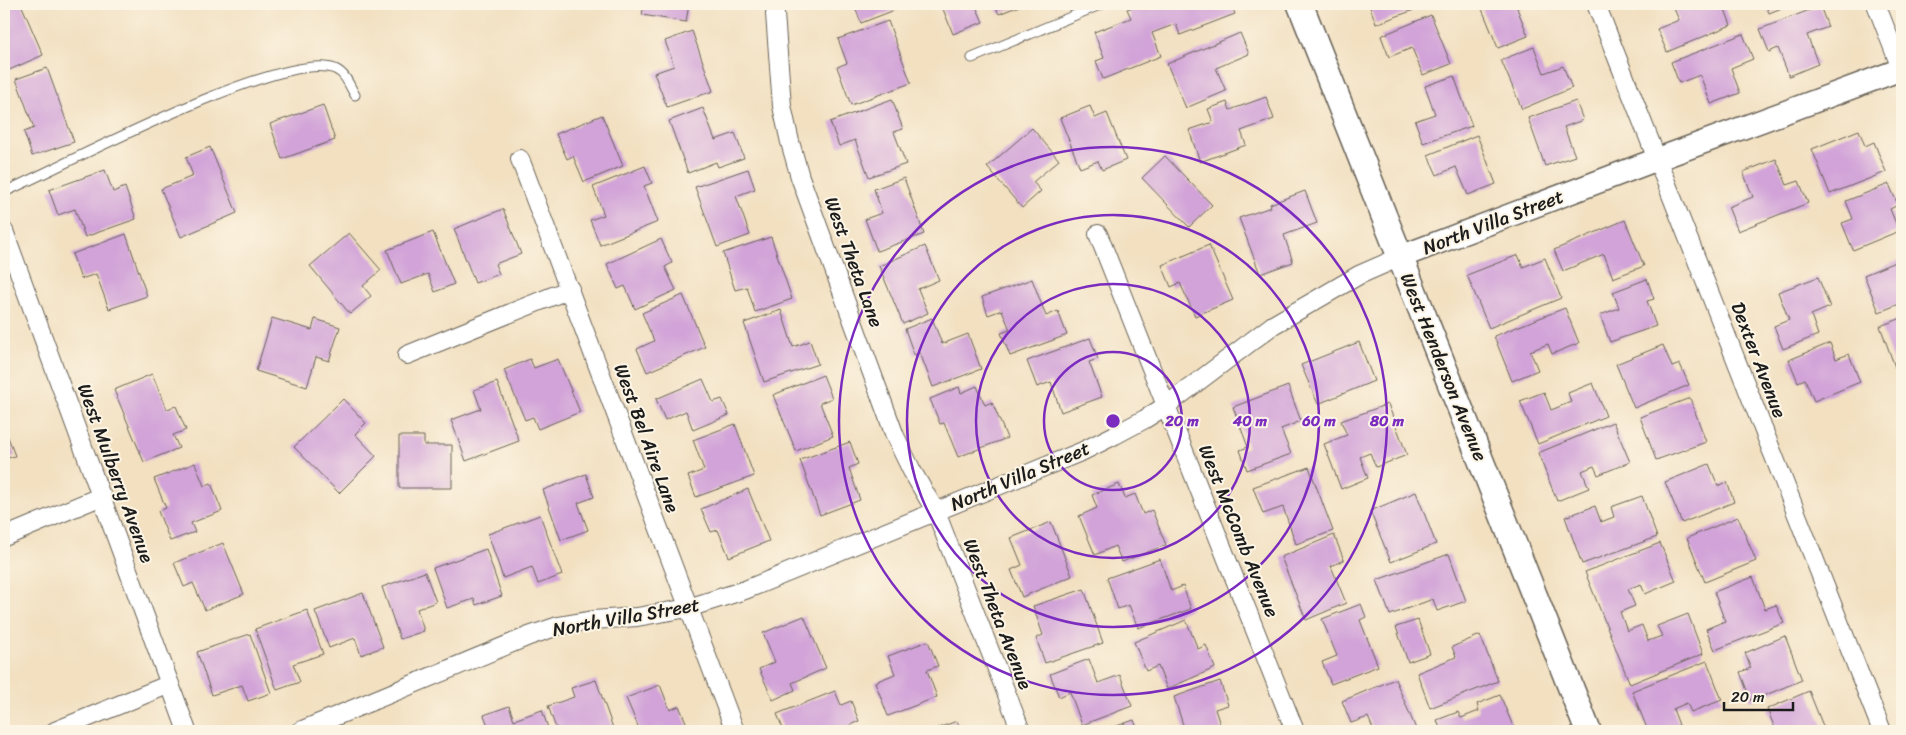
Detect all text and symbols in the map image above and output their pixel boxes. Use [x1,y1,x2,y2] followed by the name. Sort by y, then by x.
[1417,180,1569,264] street label: North Villa Street
[815,192,893,332] street label: West Theta Lane
[1391,268,1497,467] street label: West Henderson Avenue
[1722,297,1796,423] street label: Dexter Avenue
[605,359,689,517] street label: West Bel Aire Lane
[68,379,164,567] street label: West Mulberry Avenue
[1164,408,1199,434] text: 20 m
[1232,408,1268,434] text: 40 m
[1301,408,1336,434] text: 60 m
[1369,408,1404,434] text: 80 m
[1104,412,1122,430] centre of rings
[945,432,1095,520] street label: North Villa Street
[1189,439,1289,623] street label: West McComb Avenue
[954,534,1042,694] street label: West Theta Avenue
[550,588,702,646] street label: North Villa Street
[1724,680,1792,712] scale bar
[1731,684,1765,710] text: 20 m

